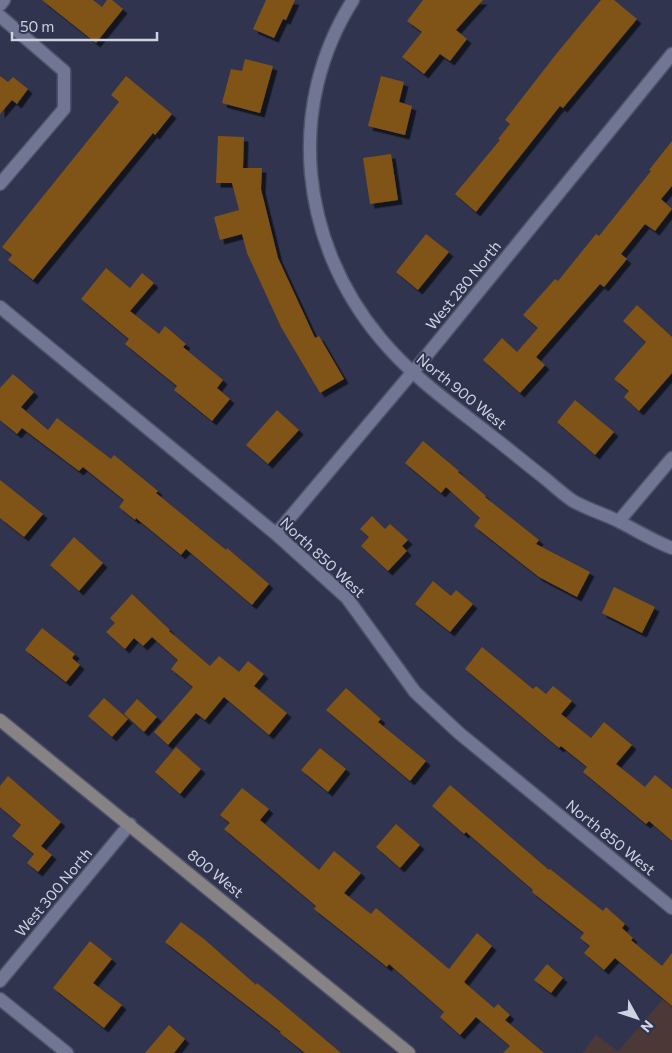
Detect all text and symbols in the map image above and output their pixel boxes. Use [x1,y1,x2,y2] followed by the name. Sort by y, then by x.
[12,10,158,42] scale bar
[20,17,54,35] text: 50 m
[422,237,504,333] street label: West 280 North
[413,349,511,433] street label: North 900 West
[277,513,369,601] street label: North 850 West
[563,796,659,878] street label: North 850 West
[11,844,95,940] street label: West 300 North
[184,845,248,901] street label: 800 West
[612,993,662,1043] north arrow
[637,1017,657,1036] text: N

